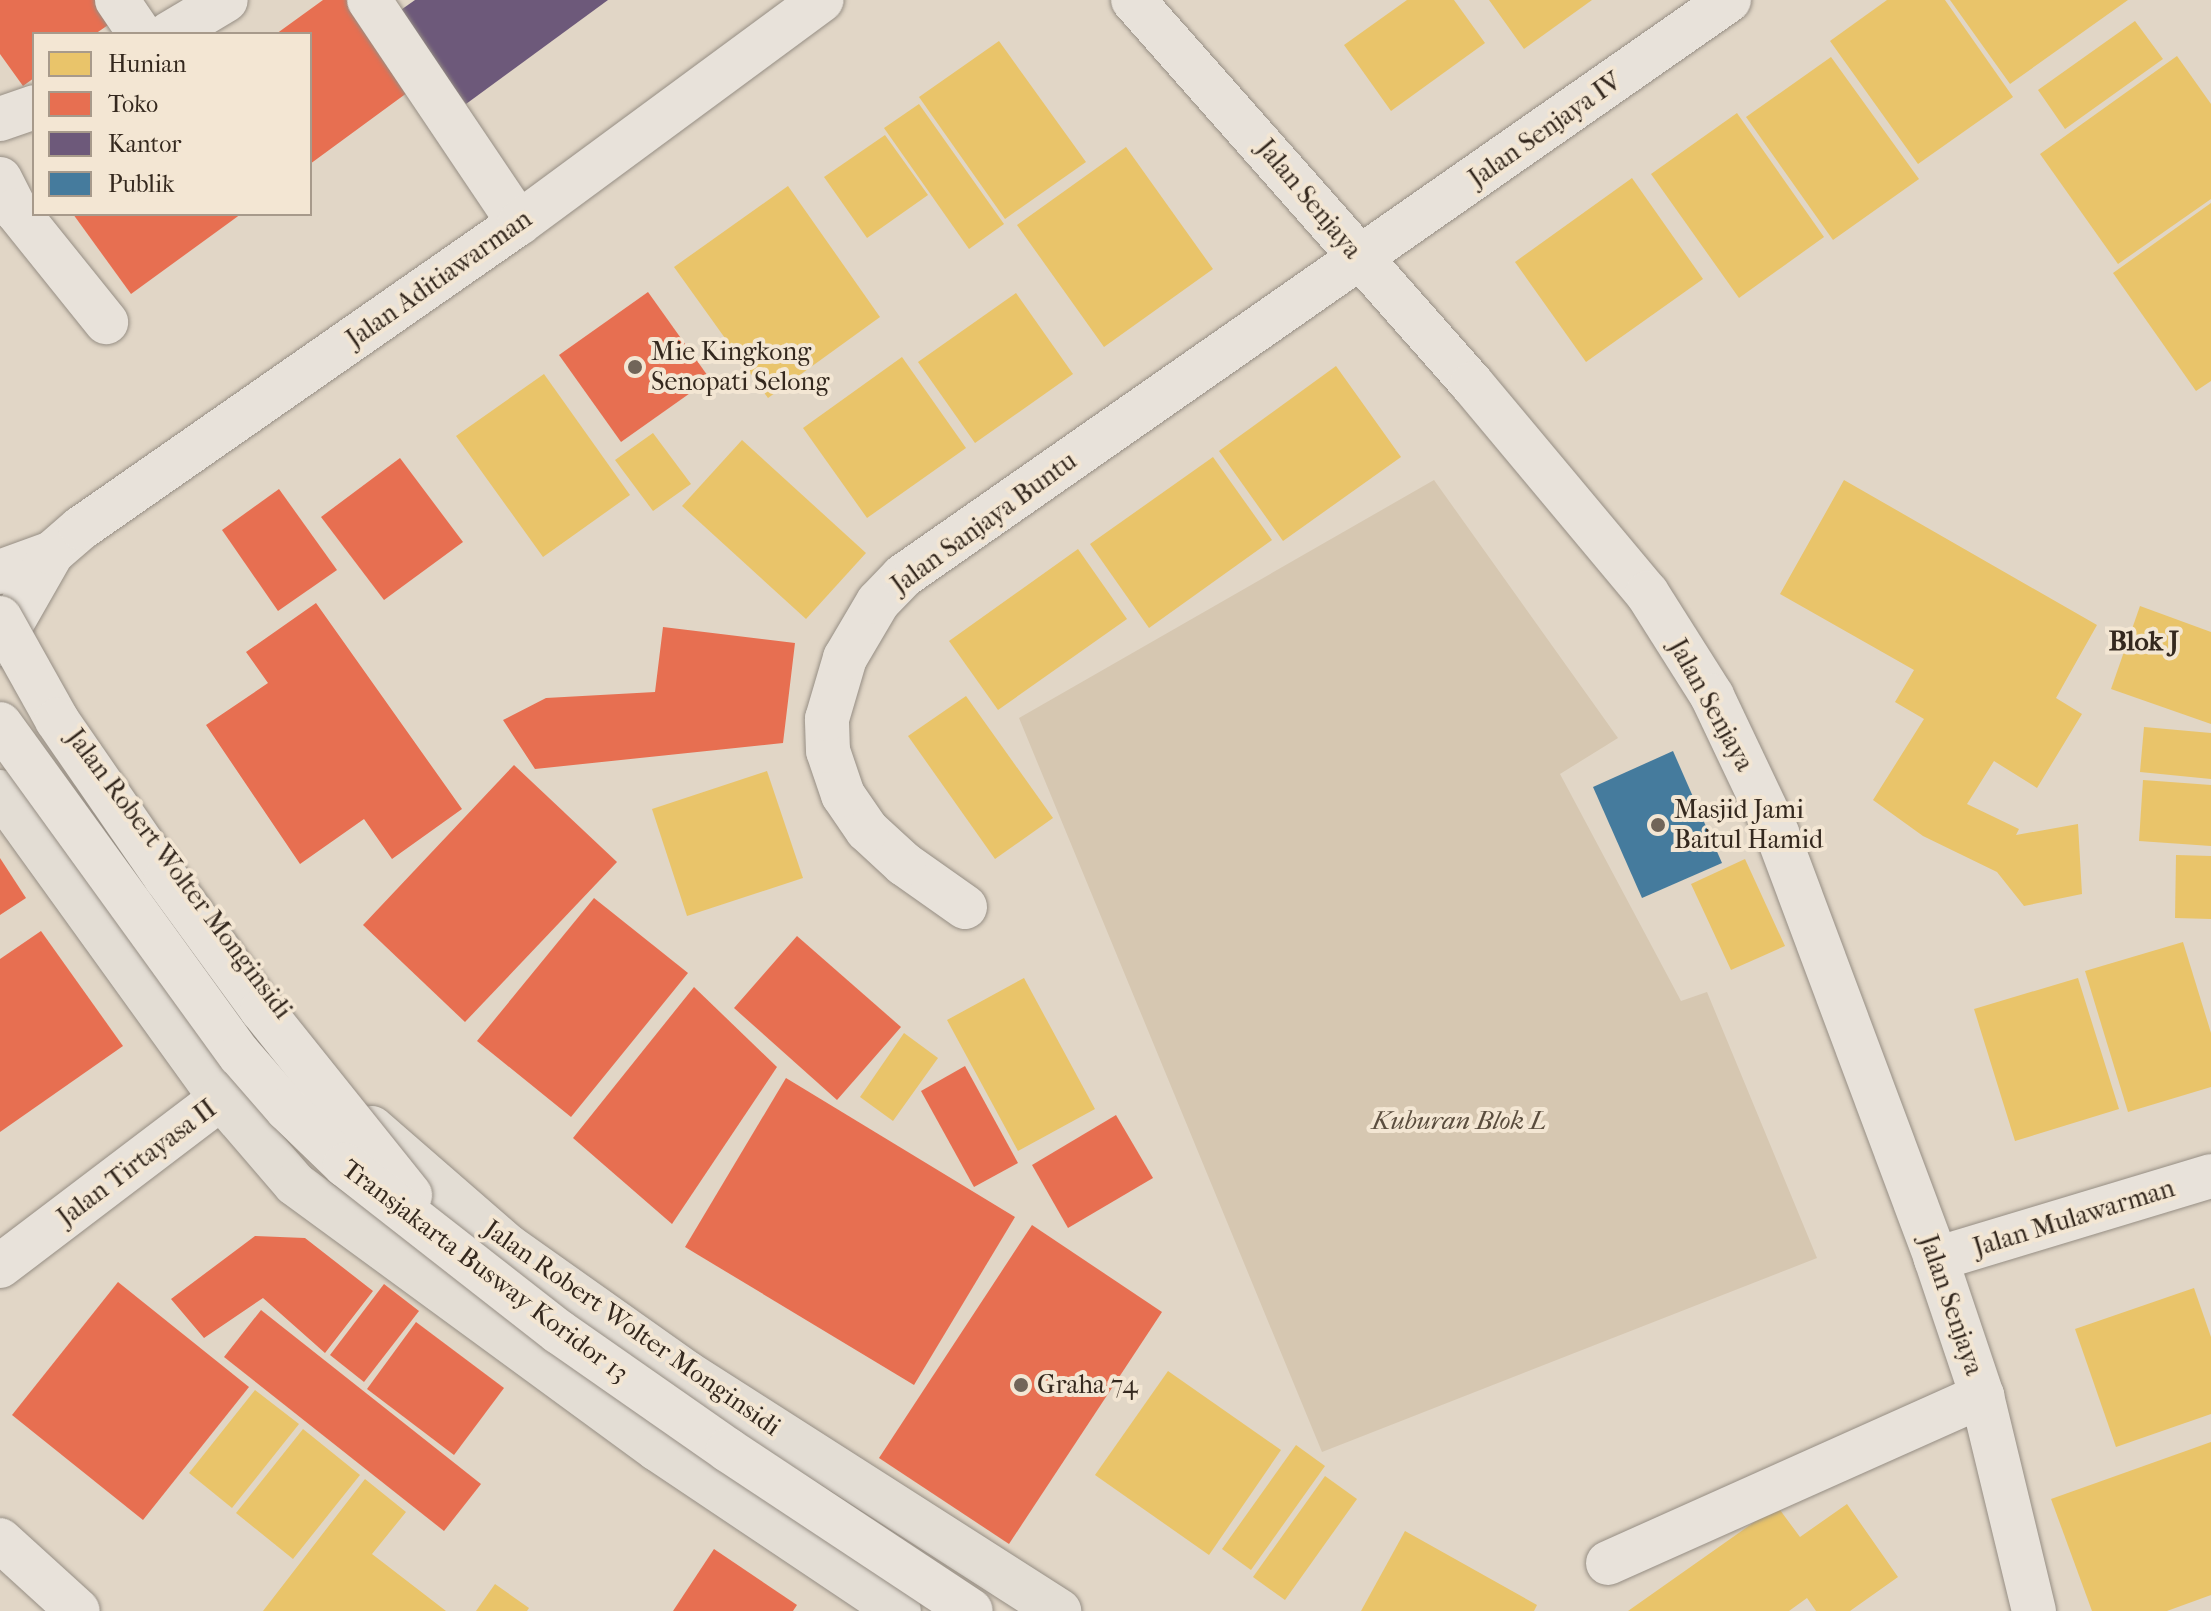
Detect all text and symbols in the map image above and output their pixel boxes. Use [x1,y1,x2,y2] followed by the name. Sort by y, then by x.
[32,32,312,216] legend
[108,50,186,78] text: Hunian
[1463,66,1627,194] street label: Jalan Senjaya IV
[108,90,158,118] text: Toko
[108,130,181,158] text: Kantor
[1250,133,1368,265] street label: Jalan Senjaya
[108,170,174,198] text: Publik
[340,203,538,355] street label: Jalan Aditiawarman
[651,336,829,398] place label: Mie Kingkong Senopati Selong
[626,358,644,376] marker: Mie Kingkong Senopati Selong
[885,445,1083,601] street label: Jalan Sanjaya Buntu
[2109,624,2179,658] district label: Blok J
[1662,633,1760,777] street label: Jalan Senjaya
[60,723,298,1025] street label: Jalan Robert Wolter Monginsidi
[1674,794,1823,856] place label: Masjid Jami Baitul Hamid
[1649,816,1667,834] marker: Masjid Jami Baitul Hamid
[51,1093,223,1233] street label: Jalan Tirtayasa II
[1372,1105,1546,1137] park label: Kuburan Blok L
[336,1153,634,1389] street label: Transjakarta Busway Koridor 13
[1970,1173,2178,1263] street label: Jalan Mulawarman
[478,1213,786,1443] street label: Jalan Robert Wolter Monginsidi
[1912,1231,1990,1379] street label: Jalan Senjaya
[1037,1369,1138,1401] place label: Graha 74
[1012,1376,1030,1394] marker: Graha 74

